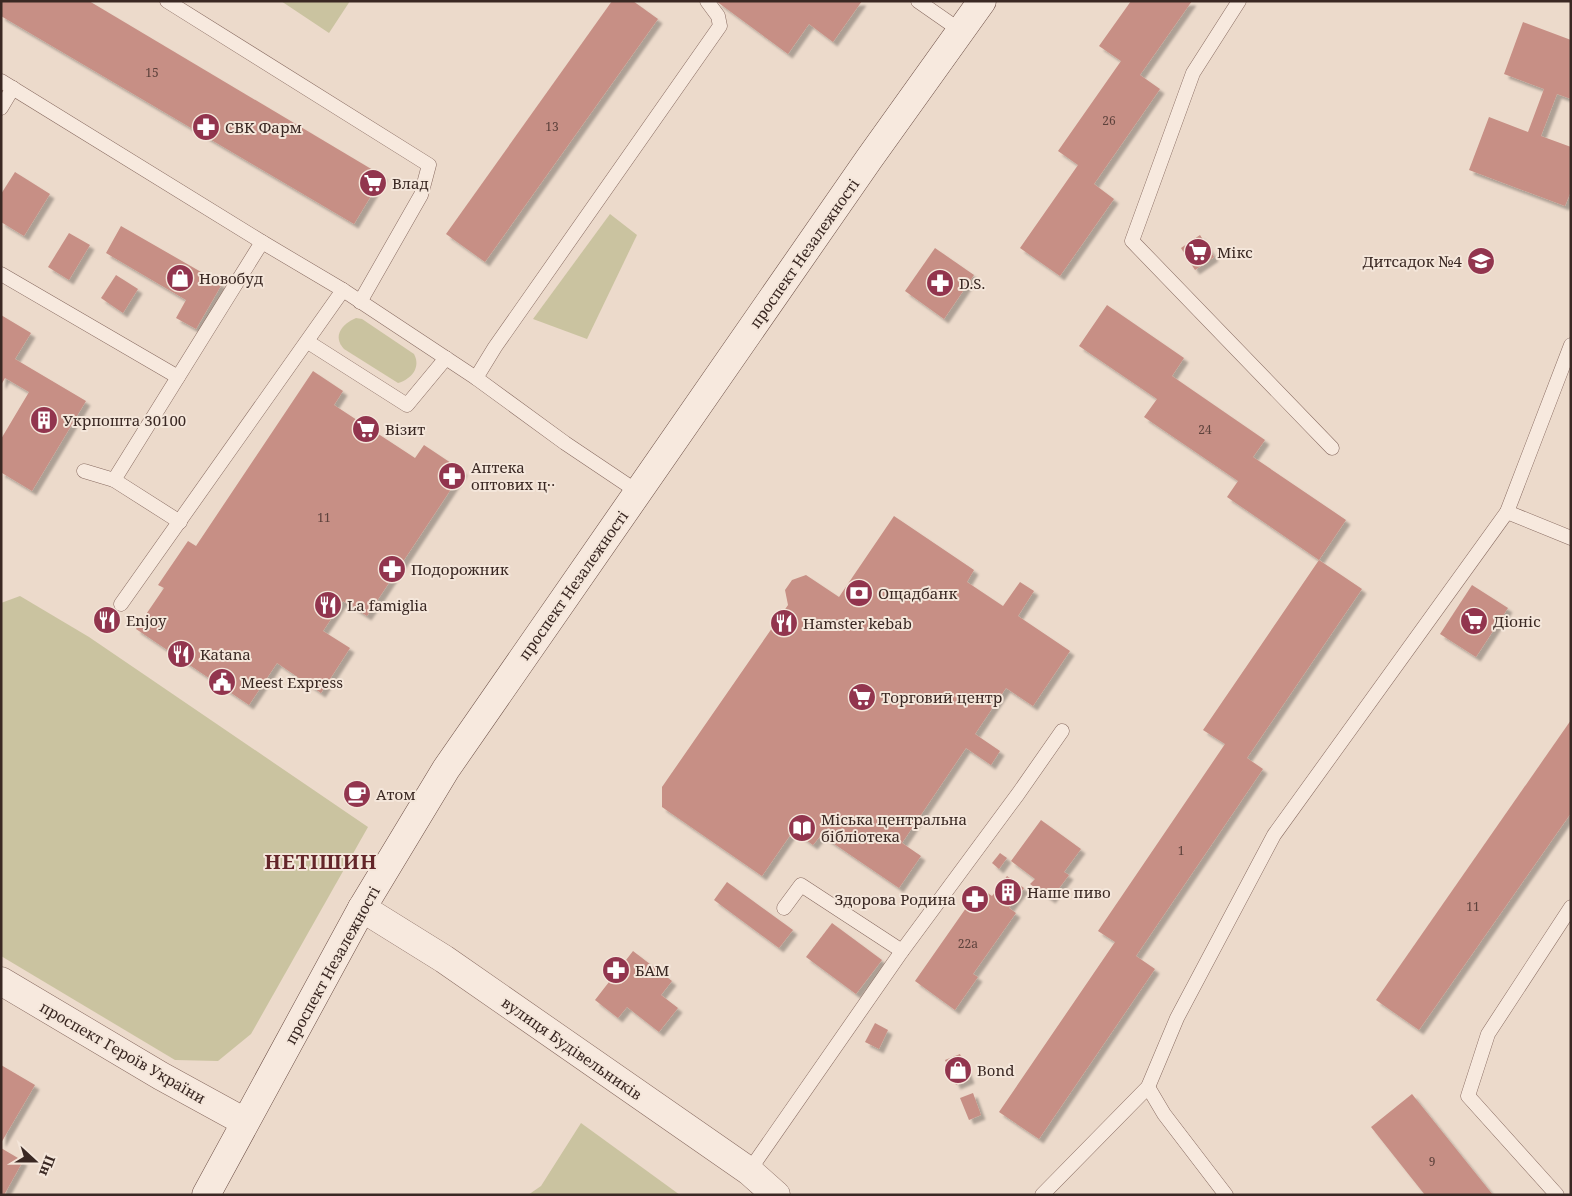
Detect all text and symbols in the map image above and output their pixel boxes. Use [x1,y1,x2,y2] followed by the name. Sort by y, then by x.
[145,64,159,81] house number: 15
[191,112,221,142] pharmacy icon: СВК Фарм
[1102,112,1116,129] house number: 26
[225,117,302,137] place label: СВК Фарм
[545,118,559,135] house number: 13
[358,168,388,198] supermarket icon: Влад
[392,173,429,193] place label: Влад
[745,174,863,332] street label: проспект Незалежності
[1183,237,1213,267] supermarket icon: Мікс
[1217,242,1253,262] place label: Мікс
[1466,246,1496,276] school or university icon: Дитсадок №4
[1362,251,1463,271] place label: Дитсадок №4
[165,263,195,293] shop icon: Новобуд
[199,268,263,288] place label: Новобуд
[925,268,955,298] pharmacy icon: D.S.
[959,273,985,293] place label: D.S.
[29,405,59,435] building icon: Укрпошта 30100
[63,410,186,430] place label: Укрпошта 30100
[351,414,381,444] supermarket icon: Візит
[385,419,425,439] place label: Візит
[1198,421,1212,438] house number: 24
[471,457,555,494] place label: Аптека оптових ц‥
[437,461,467,491] pharmacy icon: Аптека оптових ц‥
[514,506,632,664] street label: проспект Незалежності
[317,509,331,526] house number: 11
[377,554,407,584] pharmacy icon: Подорожник
[411,559,509,579] place label: Подорожник
[844,578,874,608] bank icon: Ощадбанк
[878,583,957,603] place label: Ощадбанк
[313,590,343,620] restaurant icon: La famiglia
[347,595,428,615] place label: La famiglia
[92,605,122,635] restaurant icon: Enjoy
[1459,606,1489,636] supermarket icon: Діоніс
[769,608,799,638] restaurant icon: Hamster kebab
[126,610,167,630] place label: Enjoy
[1493,611,1541,631] place label: Діоніс
[803,613,912,633] place label: Hamster kebab
[166,639,196,669] restaurant icon: Katana
[200,644,251,664] place label: Katana
[207,667,237,697] public building icon: Meest Express
[241,672,343,692] place label: Meest Express
[847,682,877,712] supermarket icon: Торговий центр
[881,687,1002,707] place label: Торговий центр
[342,779,372,809] cafe icon: Атом
[376,784,416,804] place label: Атом
[821,809,967,846] place label: Міська центральна бібліотека
[787,813,817,843] library icon: Міська центральна бібліотека
[1178,842,1184,859] house number: 1
[264,848,378,875] district label: НЕТІШИН
[993,877,1023,907] building icon: Наше пиво
[280,882,384,1048] street label: проспект Незалежності
[1027,882,1111,902] place label: Наше пиво
[960,884,990,914] pharmacy icon: Здорова Родина
[834,889,956,909] place label: Здорова Родина
[1466,898,1480,915] house number: 11
[958,935,978,952] house number: 22а
[601,955,631,985] pharmacy icon: БАМ
[635,960,669,980] place label: БАМ
[498,992,646,1104] street label: вулиця Будівельників
[36,996,210,1108] street label: проспект Героїв України
[943,1055,973,1085] shop icon: Bond
[977,1060,1014,1080] place label: Bond
[10,1136,60,1186] north arrow
[35,1153,60,1179] text: Пн
[1429,1153,1435,1170] house number: 9

